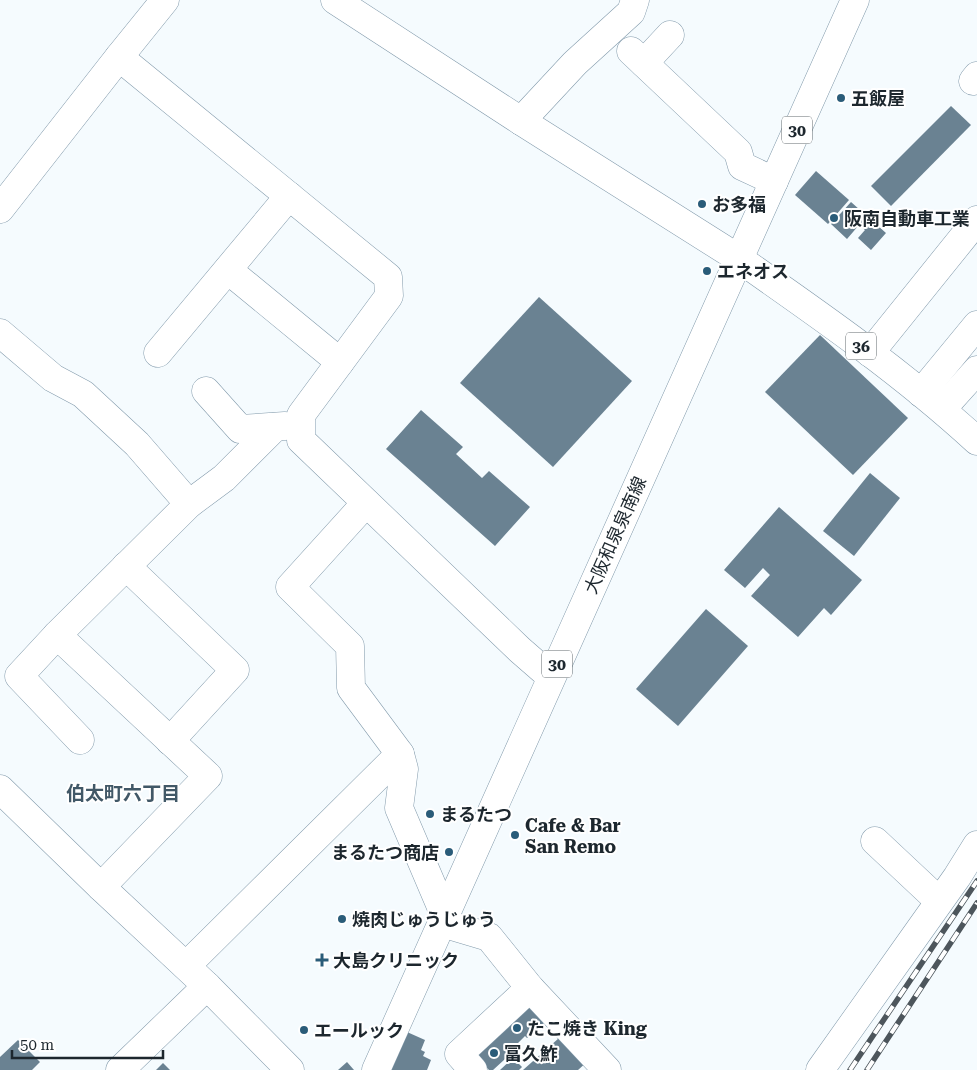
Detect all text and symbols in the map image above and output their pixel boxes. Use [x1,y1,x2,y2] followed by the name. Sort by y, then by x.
[851,88,905,109] place label: 五飯屋
[835,92,847,104] marker: 五飯屋
[782,116,812,144] road number: 30
[712,194,766,215] place label: お多福
[696,198,708,210] marker: お多福
[844,208,970,229] place label: 阪南自動車工業
[828,212,840,224] marker: 阪南自動車工業
[717,261,789,282] place label: エネオス
[701,265,713,277] marker: エネオス
[846,332,876,360] road number: 36
[580,473,650,597] street label: 大阪和泉泉南線
[542,651,572,678] road number: 30
[66,782,180,805] district label: 伯太町六丁目
[440,804,512,825] place label: まるたつ
[424,808,436,820] marker: まるたつ
[525,815,621,857] place label: Cafe & Bar San Remo
[509,829,521,841] marker: Cafe & Bar San Remo
[331,842,439,863] place label: まるたつ商店
[443,846,455,858] marker: まるたつ商店
[352,909,496,930] place label: 焼肉じゅうじゅう
[336,913,348,925] marker: 焼肉じゅうじゅう
[333,950,459,971] place label: 大島クリニック
[315,953,329,967] marker: 大島クリニック
[527,1018,648,1039] place label: たこ焼き King
[314,1020,404,1041] place label: エールック
[511,1022,523,1034] marker: たこ焼き King
[298,1024,310,1036] marker: エールック
[12,1028,164,1060] scale bar
[20,1036,55,1054] text: 50 m
[504,1043,558,1064] place label: 冨久鮓
[488,1047,500,1059] marker: 冨久鮓

